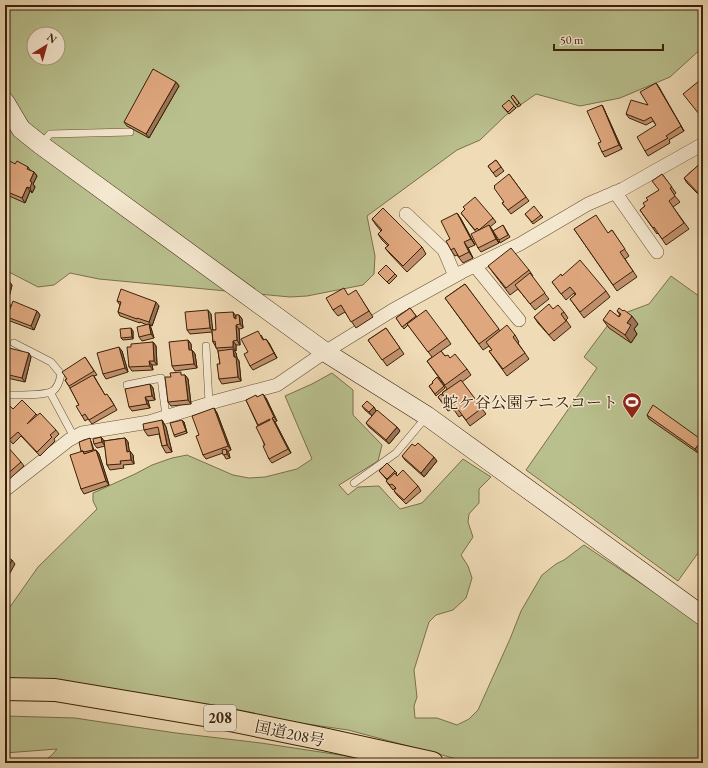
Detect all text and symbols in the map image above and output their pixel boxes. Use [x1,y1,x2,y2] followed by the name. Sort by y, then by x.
[26,26,66,66] north arrow
[554,26,663,52] scale bar
[44,30,60,46] text: N
[560,32,584,48] text: 50 m
[621,391,643,419] sports icon: 蛇ケ谷公園テニスコート
[443,392,618,413] place label: 蛇ケ谷公園テニスコート
[204,705,236,731] road number: 208
[253,716,327,751] street label: 国道208号

